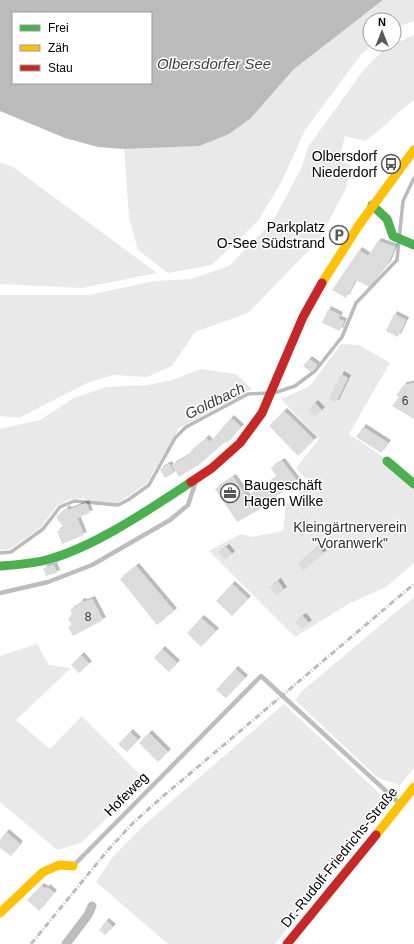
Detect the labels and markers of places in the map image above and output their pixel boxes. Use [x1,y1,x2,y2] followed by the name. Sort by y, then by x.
[312,148,377,180] place label: Olbersdorf Niederdorf
[380,153,402,175] bus stop icon: Olbersdorf Niederdorf
[217,219,325,251] place label: Parkplatz O-See Südstrand
[328,224,350,246] parking icon: Parkplatz O-See Südstrand
[244,477,324,509] place label: Baugeschäft Hagen Wilke
[219,482,241,504] office icon: Baugeschäft Hagen Wilke

